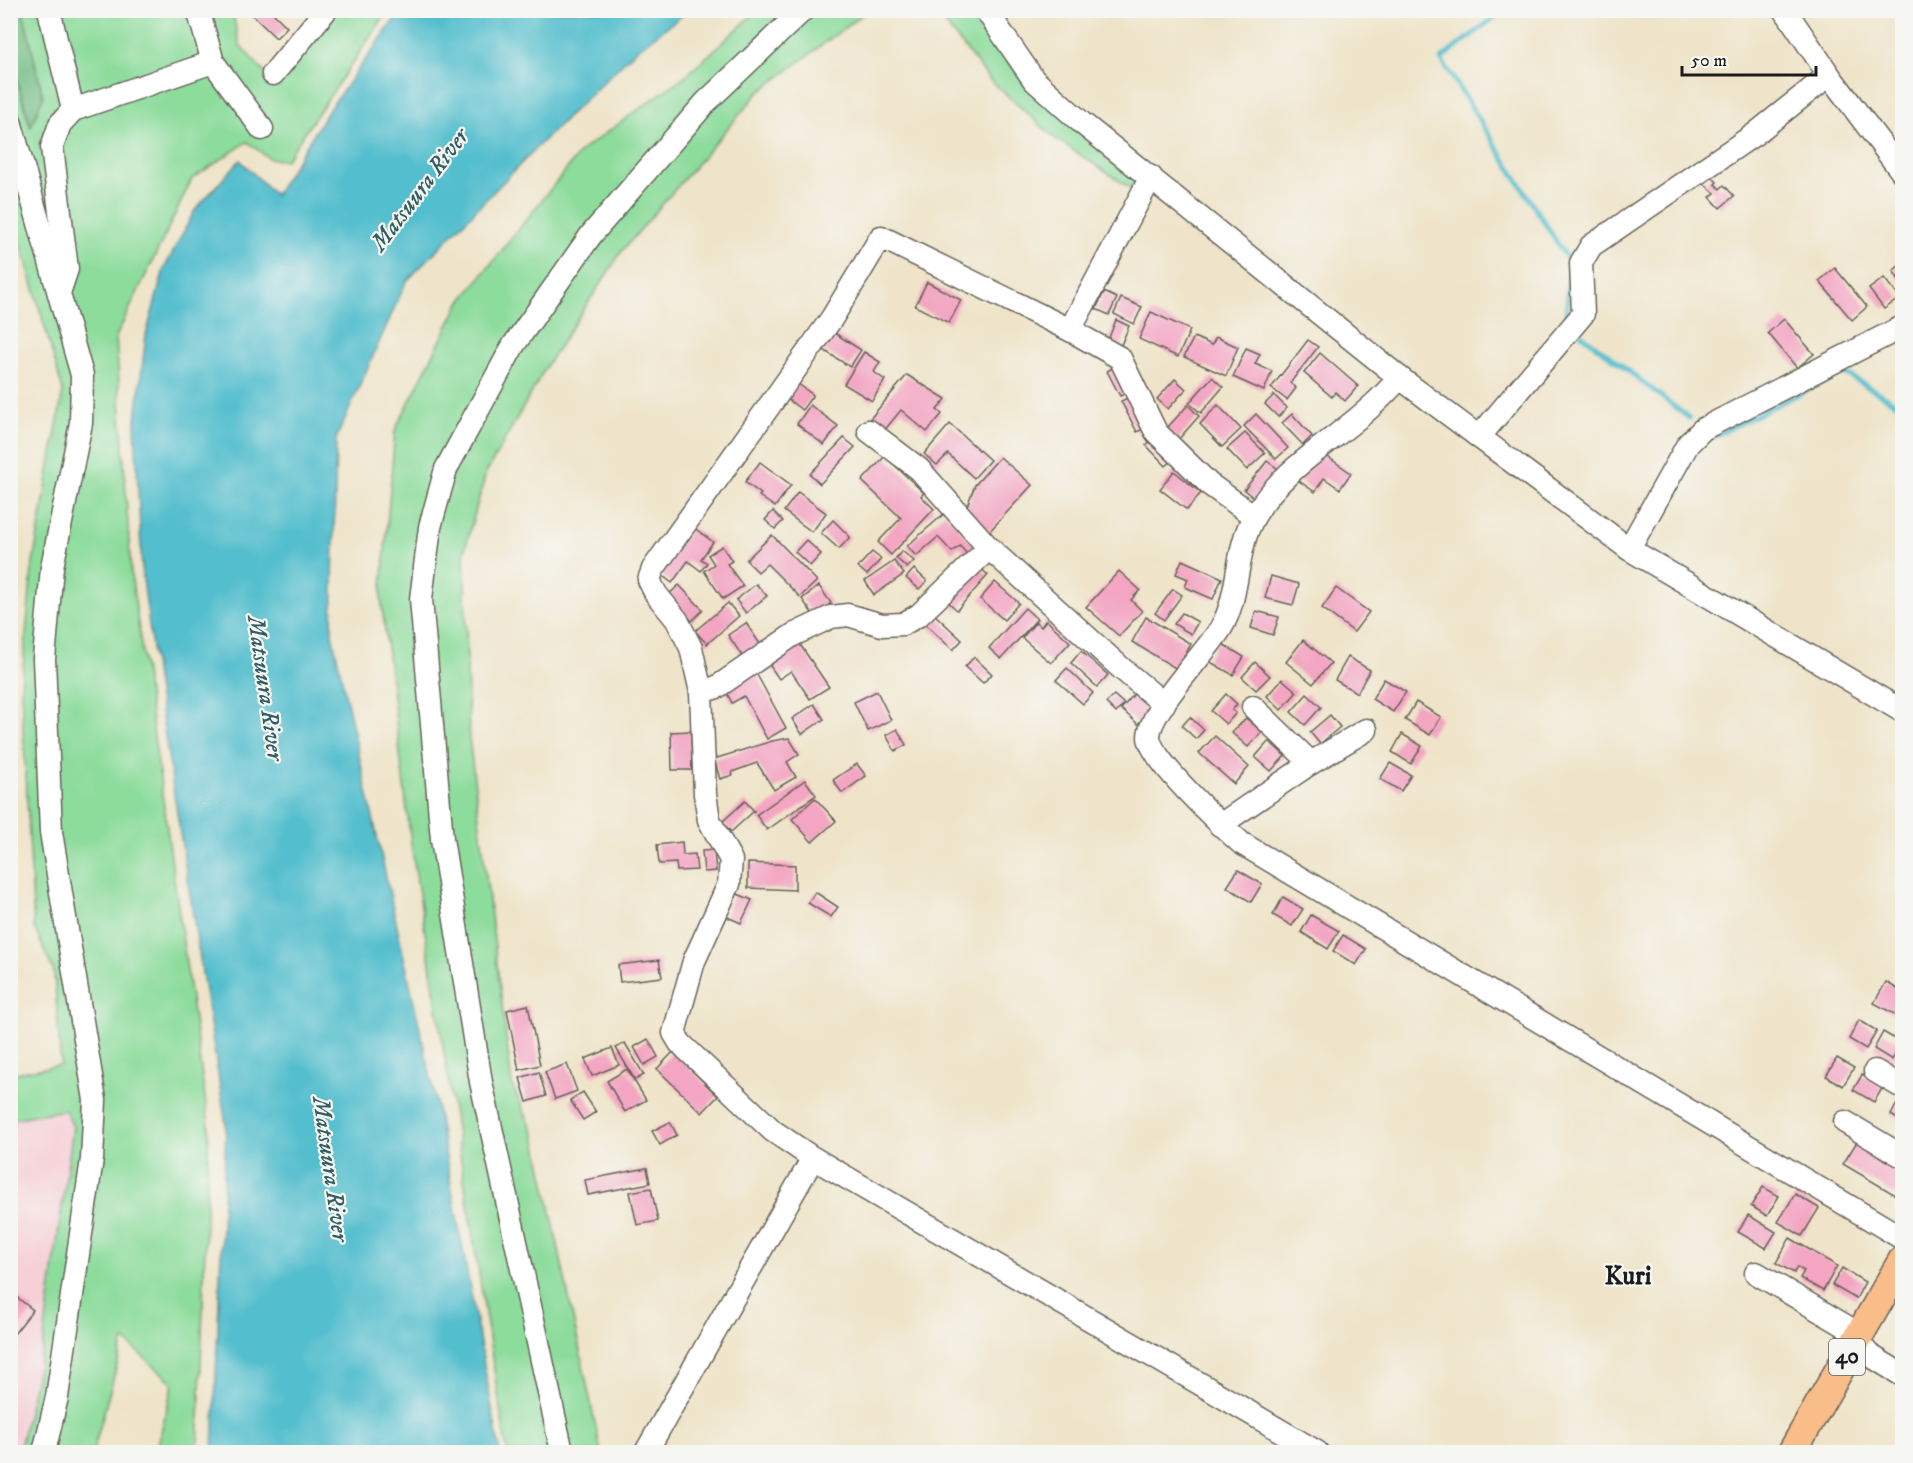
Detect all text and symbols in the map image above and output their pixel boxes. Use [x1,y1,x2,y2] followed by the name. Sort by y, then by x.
[1682,39,1816,77] scale bar
[1691,50,1727,72] text: 50 m
[363,121,477,259] water label: Matsuura River
[240,612,290,765] water label: Matsuura River
[305,1093,355,1246] water label: Matsuura River
[1605,1260,1652,1293] district label: Kuri
[1829,1339,1865,1375] road number: 40

